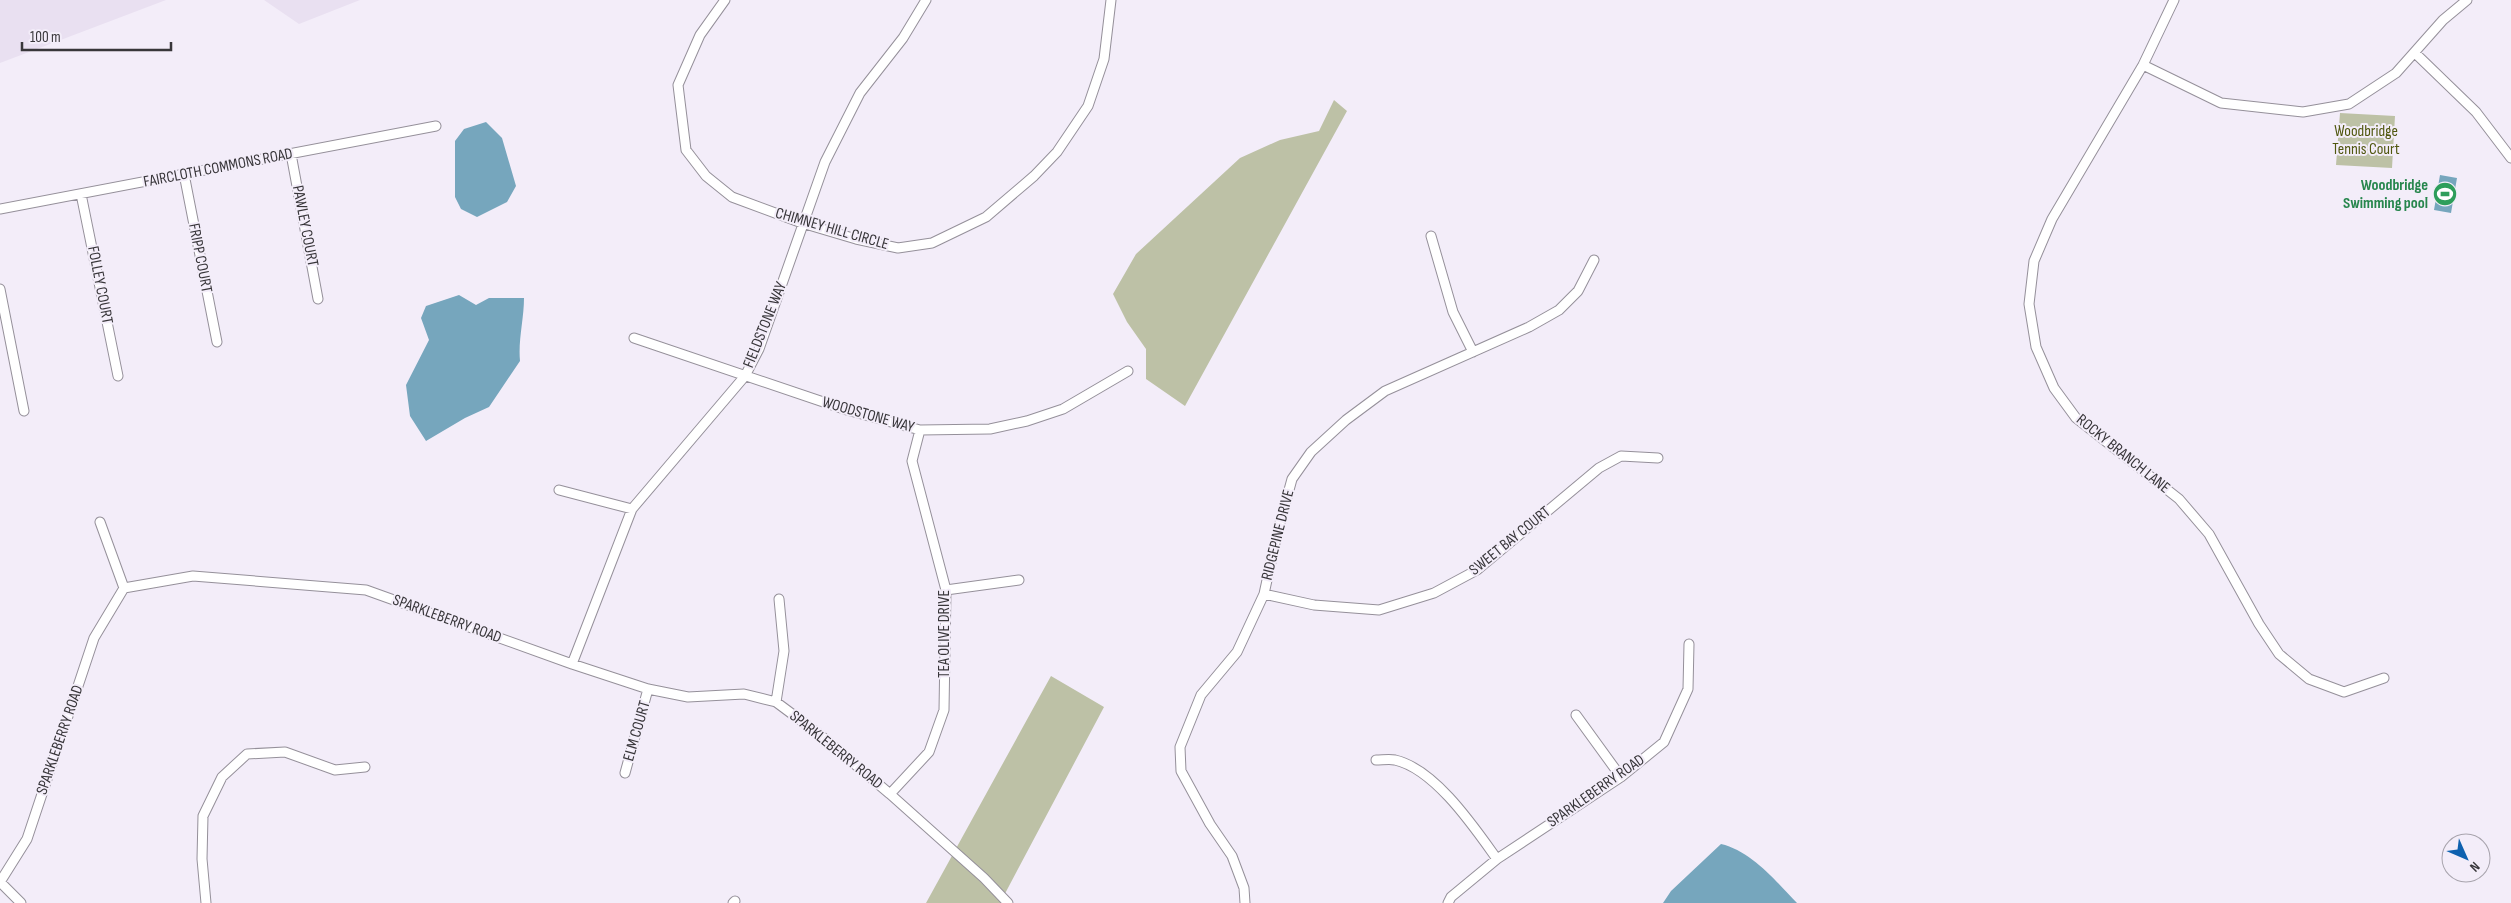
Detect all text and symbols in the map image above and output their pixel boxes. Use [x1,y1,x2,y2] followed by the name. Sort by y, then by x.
[22,20,171,52] scale bar
[30,28,61,47] text: 100 m
[2332,122,2400,159] park label: Woodbridge Tennis Court
[142,144,294,192] street label: FAIRCLOTH COMMONS ROAD
[2343,176,2428,213] place label: Woodbridge Swimming pool
[2432,181,2458,207] sports icon: Woodbridge Swimming pool
[288,184,322,269] street label: PAWLEY COURT
[773,204,891,254] street label: CHIMNEY HILL CIRCLE
[184,222,216,295] street label: FRIPP COURT
[83,245,117,326] street label: FOLLEY COURT
[739,279,791,371] street label: FIELDSTONE WAY
[820,393,917,437] street label: WOODSTONE WAY
[2072,410,2174,498] street label: ROCKY BRANCH LANE
[1258,488,1298,582] street label: RIDGEPINE DRIVE
[1466,502,1555,580] street label: SWEET BAY COURT
[935,590,954,678] street label: TEA OLIVE DRIVE
[390,591,504,648] street label: SPARKLEBERRY ROAD
[32,683,88,797] street label: SPARKLEBERRY ROAD
[619,698,655,763] street label: ELM COURT
[786,707,887,793] street label: SPARKLEBERRY ROAD
[1544,750,1648,832] street label: SPARKLEBERRY ROAD
[2441,833,2491,883] north arrow
[2466,858,2483,875] text: N

